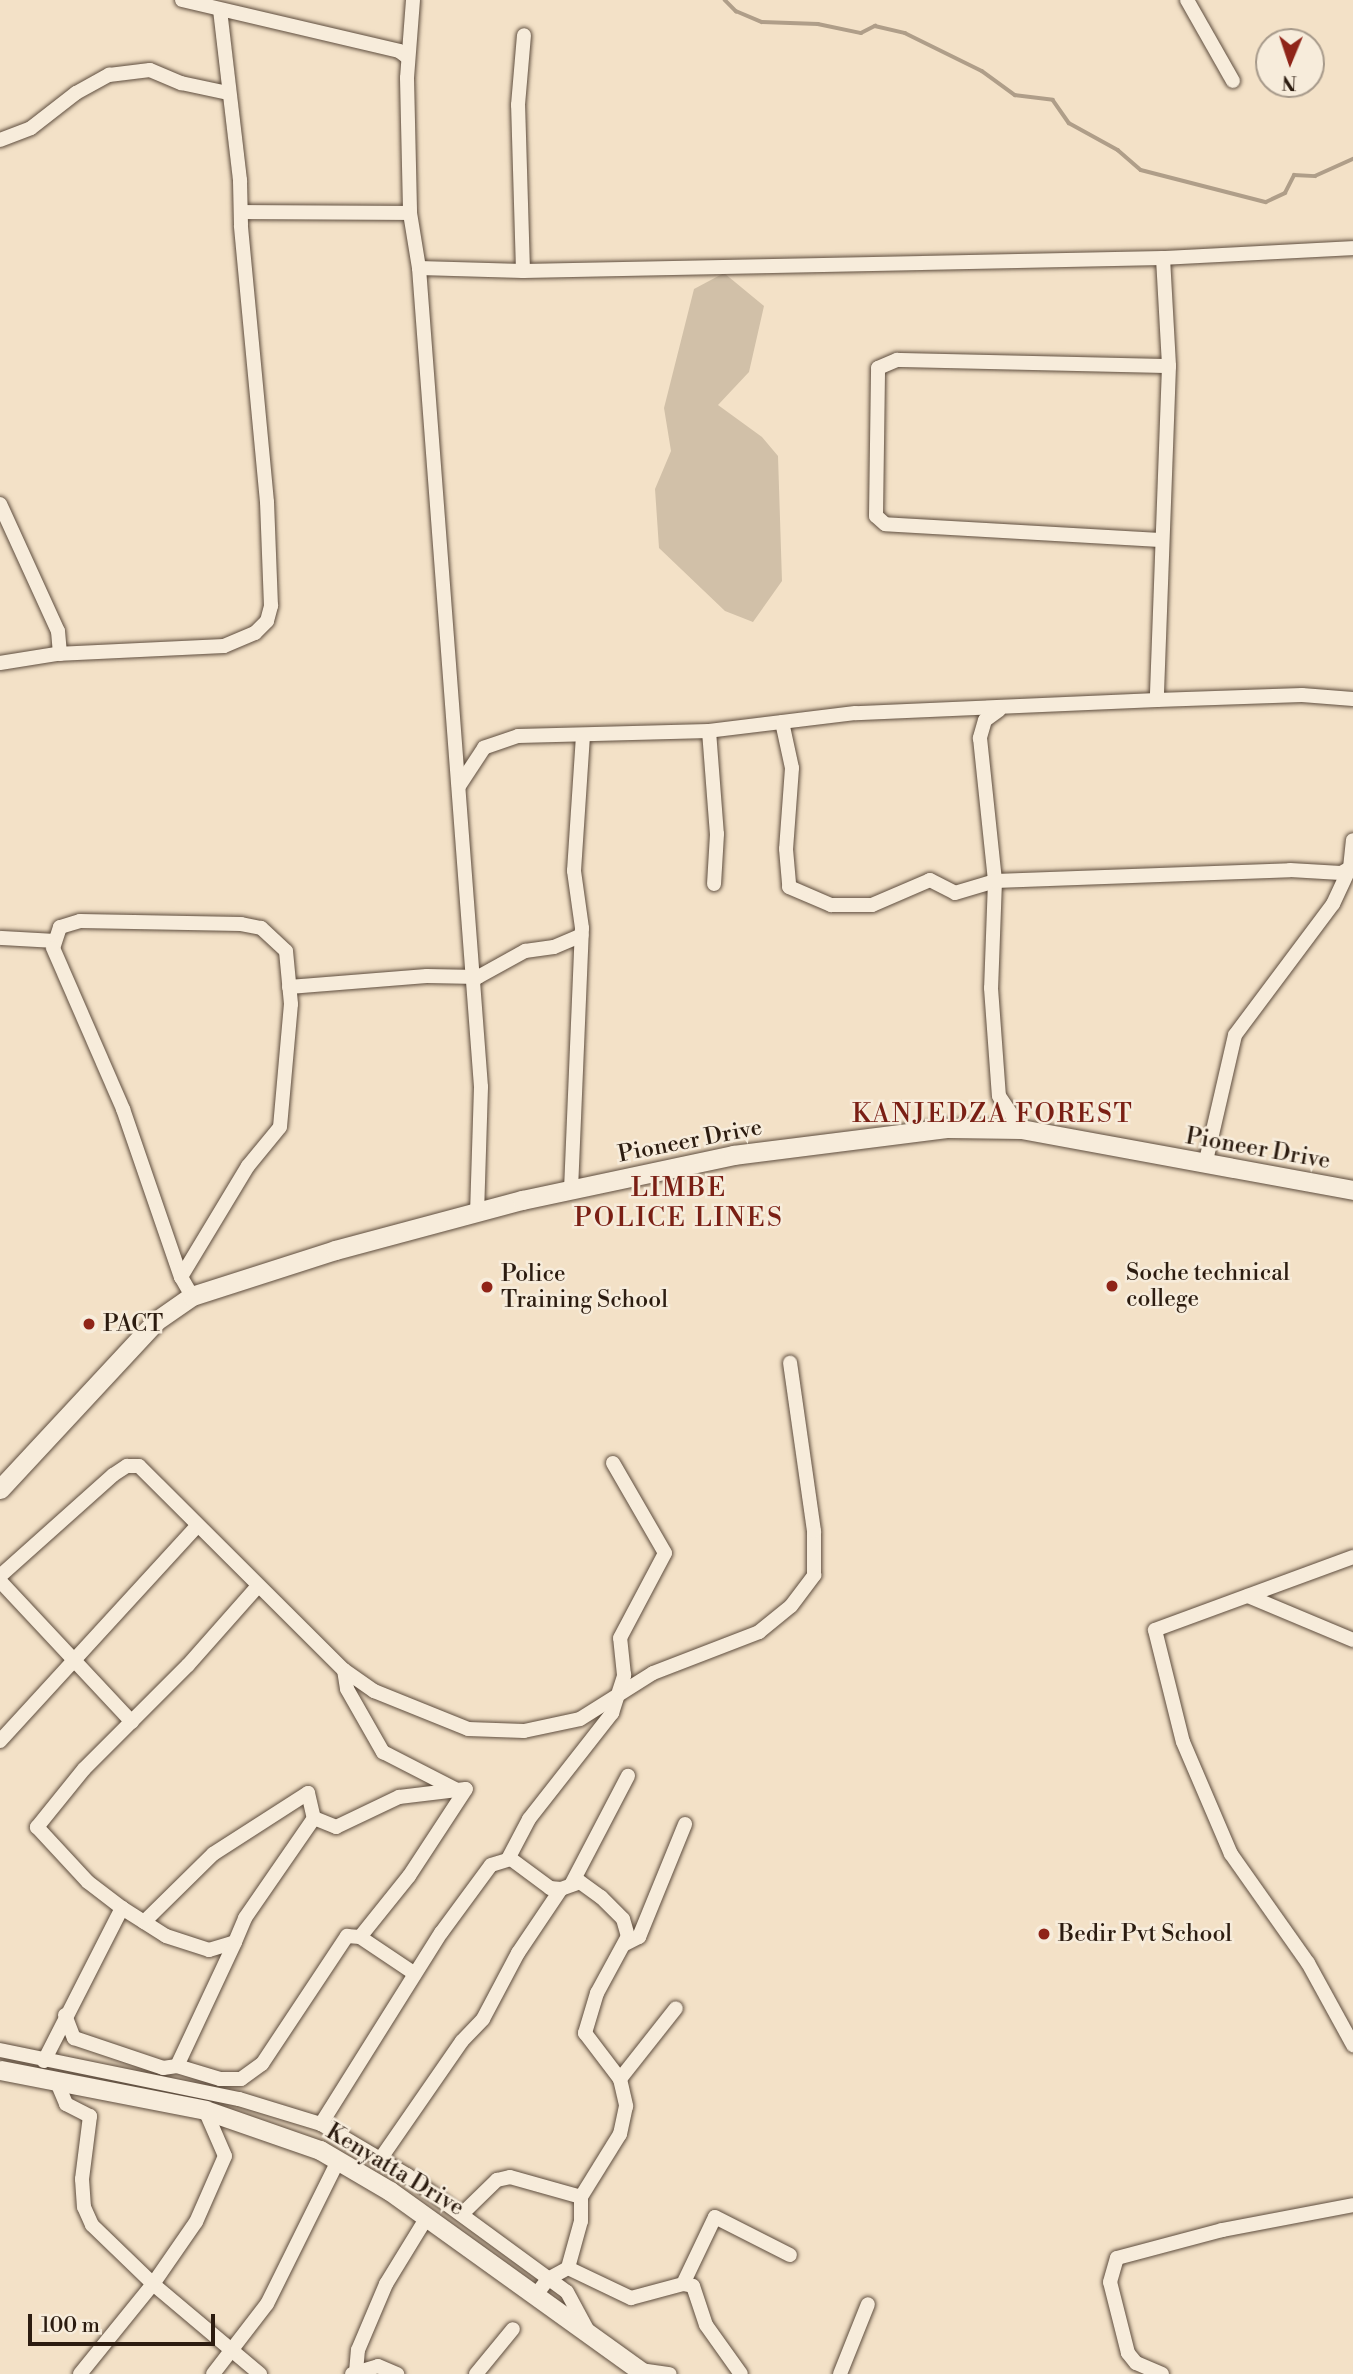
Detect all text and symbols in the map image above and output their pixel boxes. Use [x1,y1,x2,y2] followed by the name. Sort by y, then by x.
[1255,28,1325,98] north arrow
[1281,70,1297,94] text: N
[854,1099,1132,1131] district label: KANJEDZA FOREST
[616,1113,764,1169] street label: Pioneer Drive
[1184,1123,1332,1175] street label: Pioneer Drive
[576,1173,782,1234] district label: LIMBE POLICE LINES
[1126,1259,1290,1313] place label: Soche technical college
[501,1260,668,1314] place label: Police Training School
[1104,1278,1120,1294] marker: Soche technical college
[479,1279,495,1295] marker: Police Training School
[103,1310,163,1338] place label: PACT
[81,1316,97,1332] marker: PACT
[1058,1920,1232,1948] place label: Bedir Pvt School
[1036,1926,1052,1942] marker: Bedir Pvt School
[321,2118,469,2222] street label: Kenyatta Drive
[32,2300,219,2344] scale bar
[41,2313,100,2339] text: 100 m

